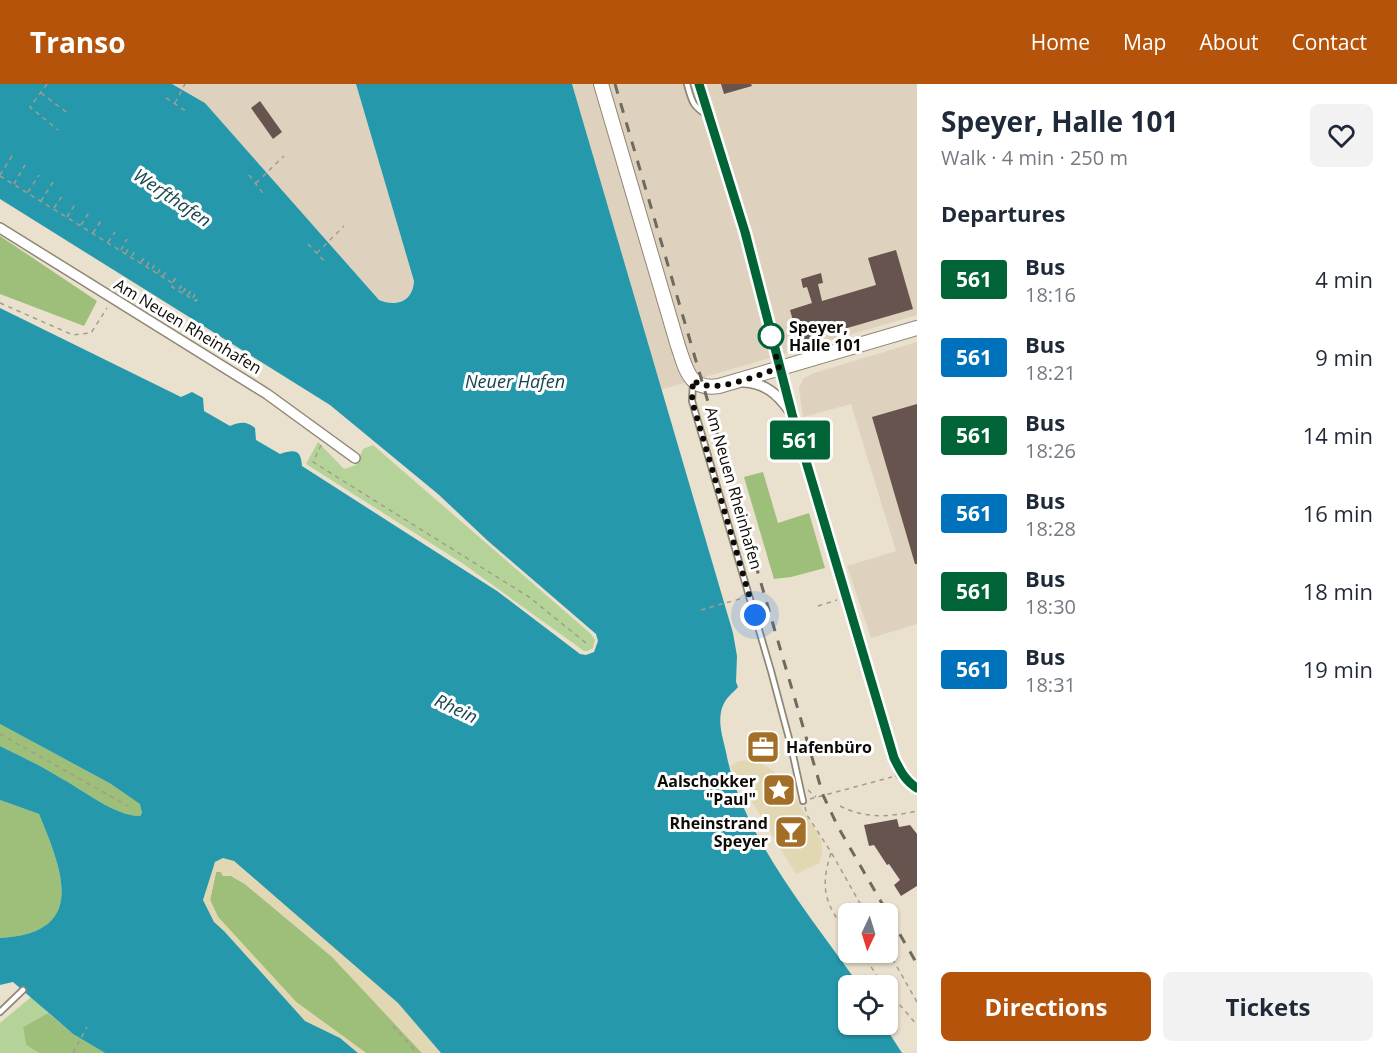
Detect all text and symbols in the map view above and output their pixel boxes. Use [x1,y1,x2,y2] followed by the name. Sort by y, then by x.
[30,23,126,61] text: Transo
[1031,28,1090,56] text: Home
[1123,28,1166,56] text: Map
[1199,28,1259,56] text: About
[1292,28,1367,56] text: Contact
[941,102,1178,140] text: Speyer, Halle 101
[1310,104,1373,167] button: heart
[941,144,1128,171] text: Walk · 4 min · 250 m
[129,162,216,232] water label: Werfthafen
[941,198,1065,228] text: Departures
[1025,251,1065,281] text: Bus
[1315,264,1373,294] text: 4 min
[956,265,992,293] text: 561
[110,273,266,379] street label: Am Neuen Rheinhafen
[1025,281,1076,308] text: 18:16
[789,316,862,356] place label: Speyer, Halle 101
[758,323,784,349] marker: Speyer, Halle 101
[1025,329,1065,359] text: Bus
[1315,342,1373,372] text: 9 min
[956,343,992,371] text: 561
[1025,359,1076,386] text: 18:21
[465,369,565,393] water label: Neuer Hafen
[700,404,768,572] street label: Am Neuen Rheinhafen
[1025,407,1065,437] text: Bus
[766,420,834,460] line badge: 561
[1303,420,1373,450] text: 14 min
[956,421,992,449] text: 561
[782,426,818,454] text: 561
[1025,437,1076,464] text: 18:26
[1025,485,1065,515] text: Bus
[1303,498,1373,528] text: 16 min
[956,499,992,527] text: 561
[1025,515,1076,542] text: 18:28
[1025,563,1065,593] text: Bus
[1303,576,1373,606] text: 18 min
[956,577,992,605] text: 561
[1025,593,1076,620] text: 18:30
[740,600,770,630] your location
[1025,641,1065,671] text: Bus
[1303,654,1373,684] text: 19 min
[956,655,992,683] text: 561
[1025,671,1076,698] text: 18:31
[431,688,482,728] water label: Rhein
[745,729,781,765] office icon: Hafenbüro
[786,736,872,758] place label: Hafenbüro
[657,770,756,810] place label: Aalschokker "Paul"
[761,772,797,808] place icon: Aalschokker "Paul"
[670,812,768,852] place label: Rheinstrand Speyer
[773,814,809,850] bar icon: Rheinstrand Speyer
[838,903,898,963] north arrow
[838,903,898,1035] map controls
[941,972,1151,1041] button: Directions
[1163,972,1373,1041] button: Tickets
[838,975,898,1035] button: locate

